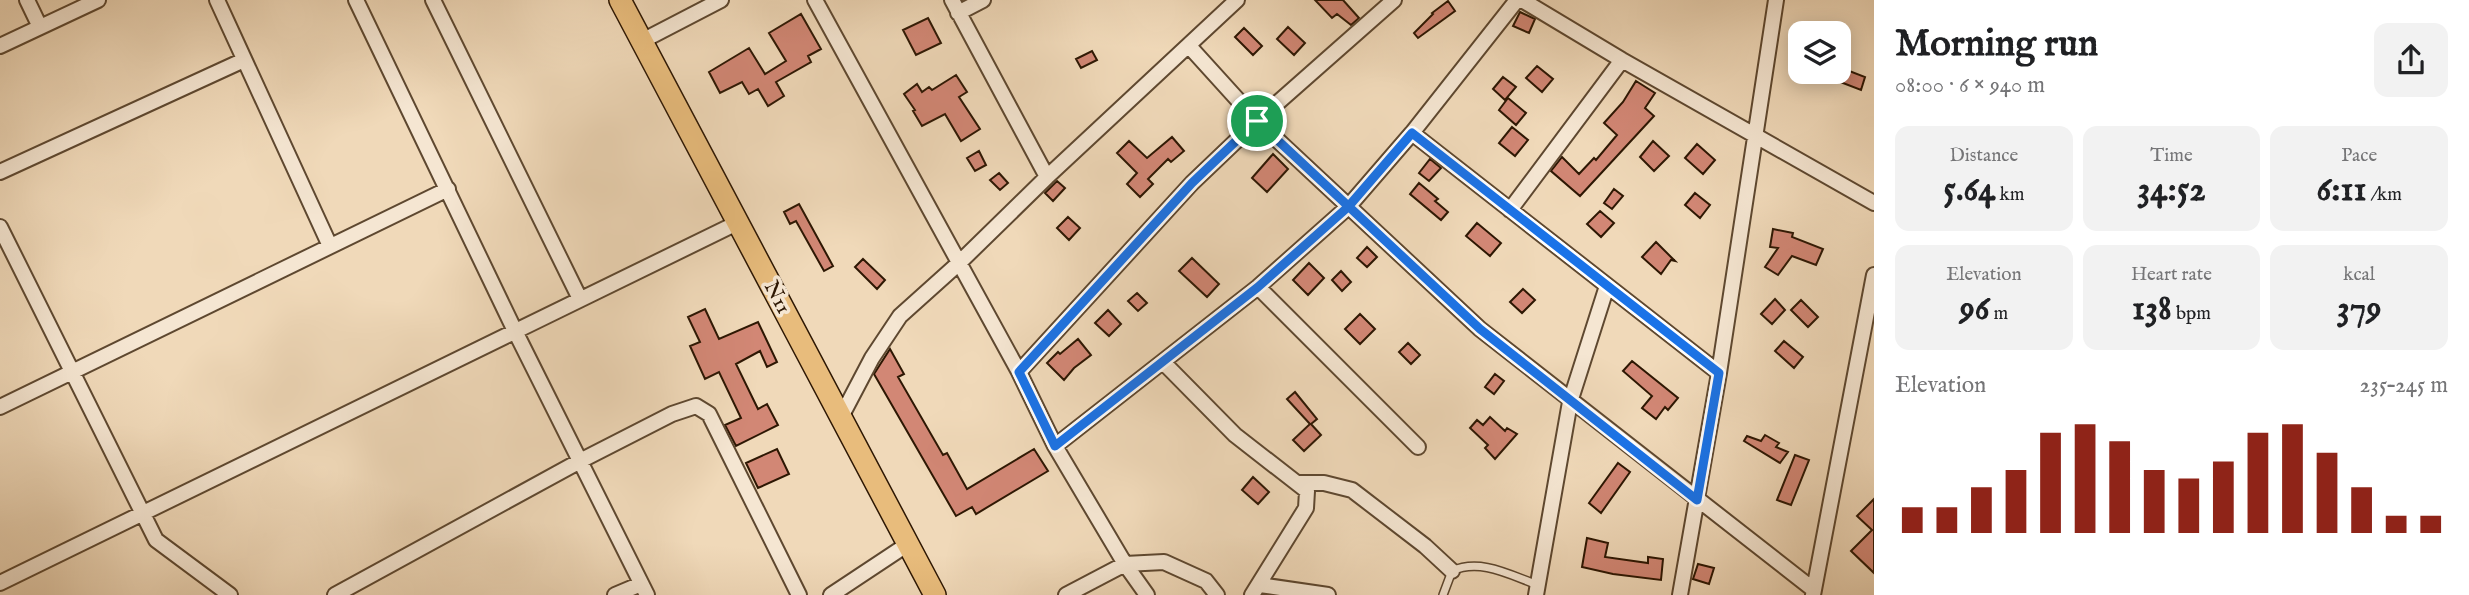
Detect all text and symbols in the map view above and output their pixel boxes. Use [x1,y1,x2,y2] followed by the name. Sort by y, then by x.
[1788,21,1851,84] map controls
[1788,21,1851,84] button: layers
[1895,21,2098,69] text: Morning run
[2374,23,2448,97] button: share
[1895,71,2045,100] text: 08:00 · 6 × 940 m
[1227,91,1287,151] pin
[1238,102,1276,140] icon: arrive
[1949,144,2018,168] text: Distance
[2150,144,2193,168] text: Time
[2341,144,2377,168] text: Pace
[1943,168,1995,213] text: 5.64
[2137,168,2206,213] text: 34:52
[2316,168,2366,213] text: 6:11
[1995,183,2024,207] text: km
[2366,183,2402,207] text: /km
[1946,263,2022,287] text: Elevation
[2131,263,2212,287] text: Heart rate
[2343,263,2375,287] text: kcal
[757,276,797,319] street label: N11
[1959,287,1989,332] text: 96
[2132,287,2172,332] text: 138
[2337,287,2382,332] text: 379
[1989,302,2008,326] text: m
[2172,302,2211,326] text: bpm
[1895,371,1986,400] text: Elevation
[2360,371,2448,400] text: 235–245 m

